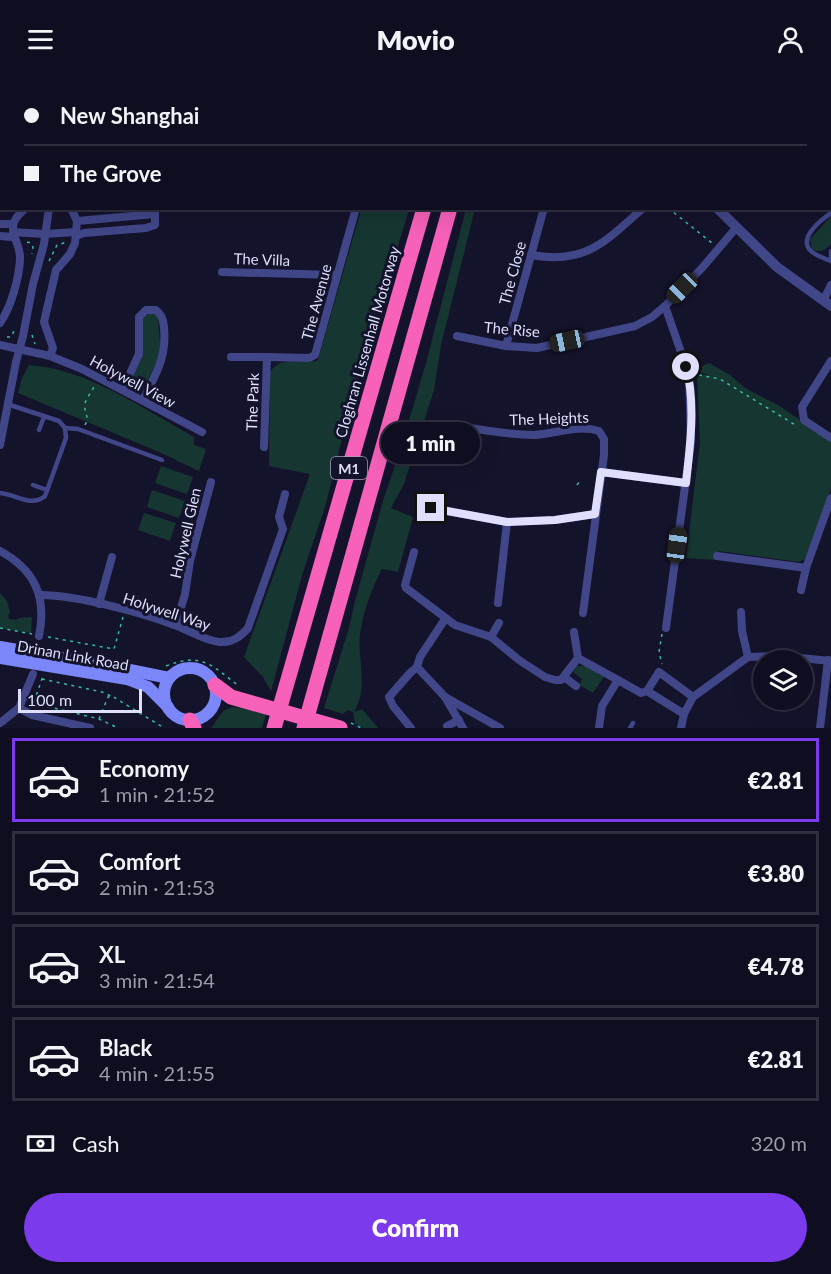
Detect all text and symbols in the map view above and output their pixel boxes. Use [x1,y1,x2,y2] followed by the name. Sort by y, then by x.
[24,23,57,56] icon: menu
[376,23,455,56] text: Movio
[774,23,807,56] icon: person
[60,102,199,129] text: New Shanghai
[60,160,162,187] text: The Grove
[495,239,529,307] street label: The Close
[331,244,403,440] street label: Cloghran Lissenhall Motorway
[233,249,291,269] street label: The Villa
[297,262,335,342] street label: The Avenue
[663,269,701,307] car
[483,318,541,340] street label: The Rise
[548,328,586,354] car
[87,351,179,411] street label: Holywell View
[672,353,699,380] route start
[242,372,262,431] street label: The Park
[509,408,589,428] street label: The Heights
[382,421,480,463] callout: 1 min
[406,431,455,455] text: 1 min
[331,457,367,479] road number: M1
[166,486,204,580] street label: Holywell Glen
[417,494,444,521] route end
[666,526,688,564] car
[121,588,213,634] street label: Holywell Way
[16,636,130,674] street label: Drinan Link Road
[753,650,813,710] map controls
[753,650,813,710] button: layers
[18,686,142,714] scale bar
[27,690,72,709] text: 100 m
[27,753,81,807] icon: car
[99,755,189,782] text: Economy
[748,767,804,794] text: €2.81
[99,782,215,806] text: 1 min · 21:52
[27,846,81,900] icon: car
[99,848,181,875] text: Comfort
[748,860,804,887] text: €3.80
[99,875,215,899] text: 2 min · 21:53
[27,939,81,993] icon: car
[99,941,125,968] text: XL
[748,953,804,980] text: €4.78
[99,968,215,992] text: 3 min · 21:54
[27,1032,81,1086] icon: car
[99,1034,152,1061] text: Black
[748,1046,804,1073] text: €2.81
[99,1061,215,1085] text: 4 min · 21:55
[24,1127,57,1160] icon: cash
[72,1130,119,1157] text: Cash
[751,1131,807,1155] text: 320 m
[24,1193,807,1262] button: Confirm

